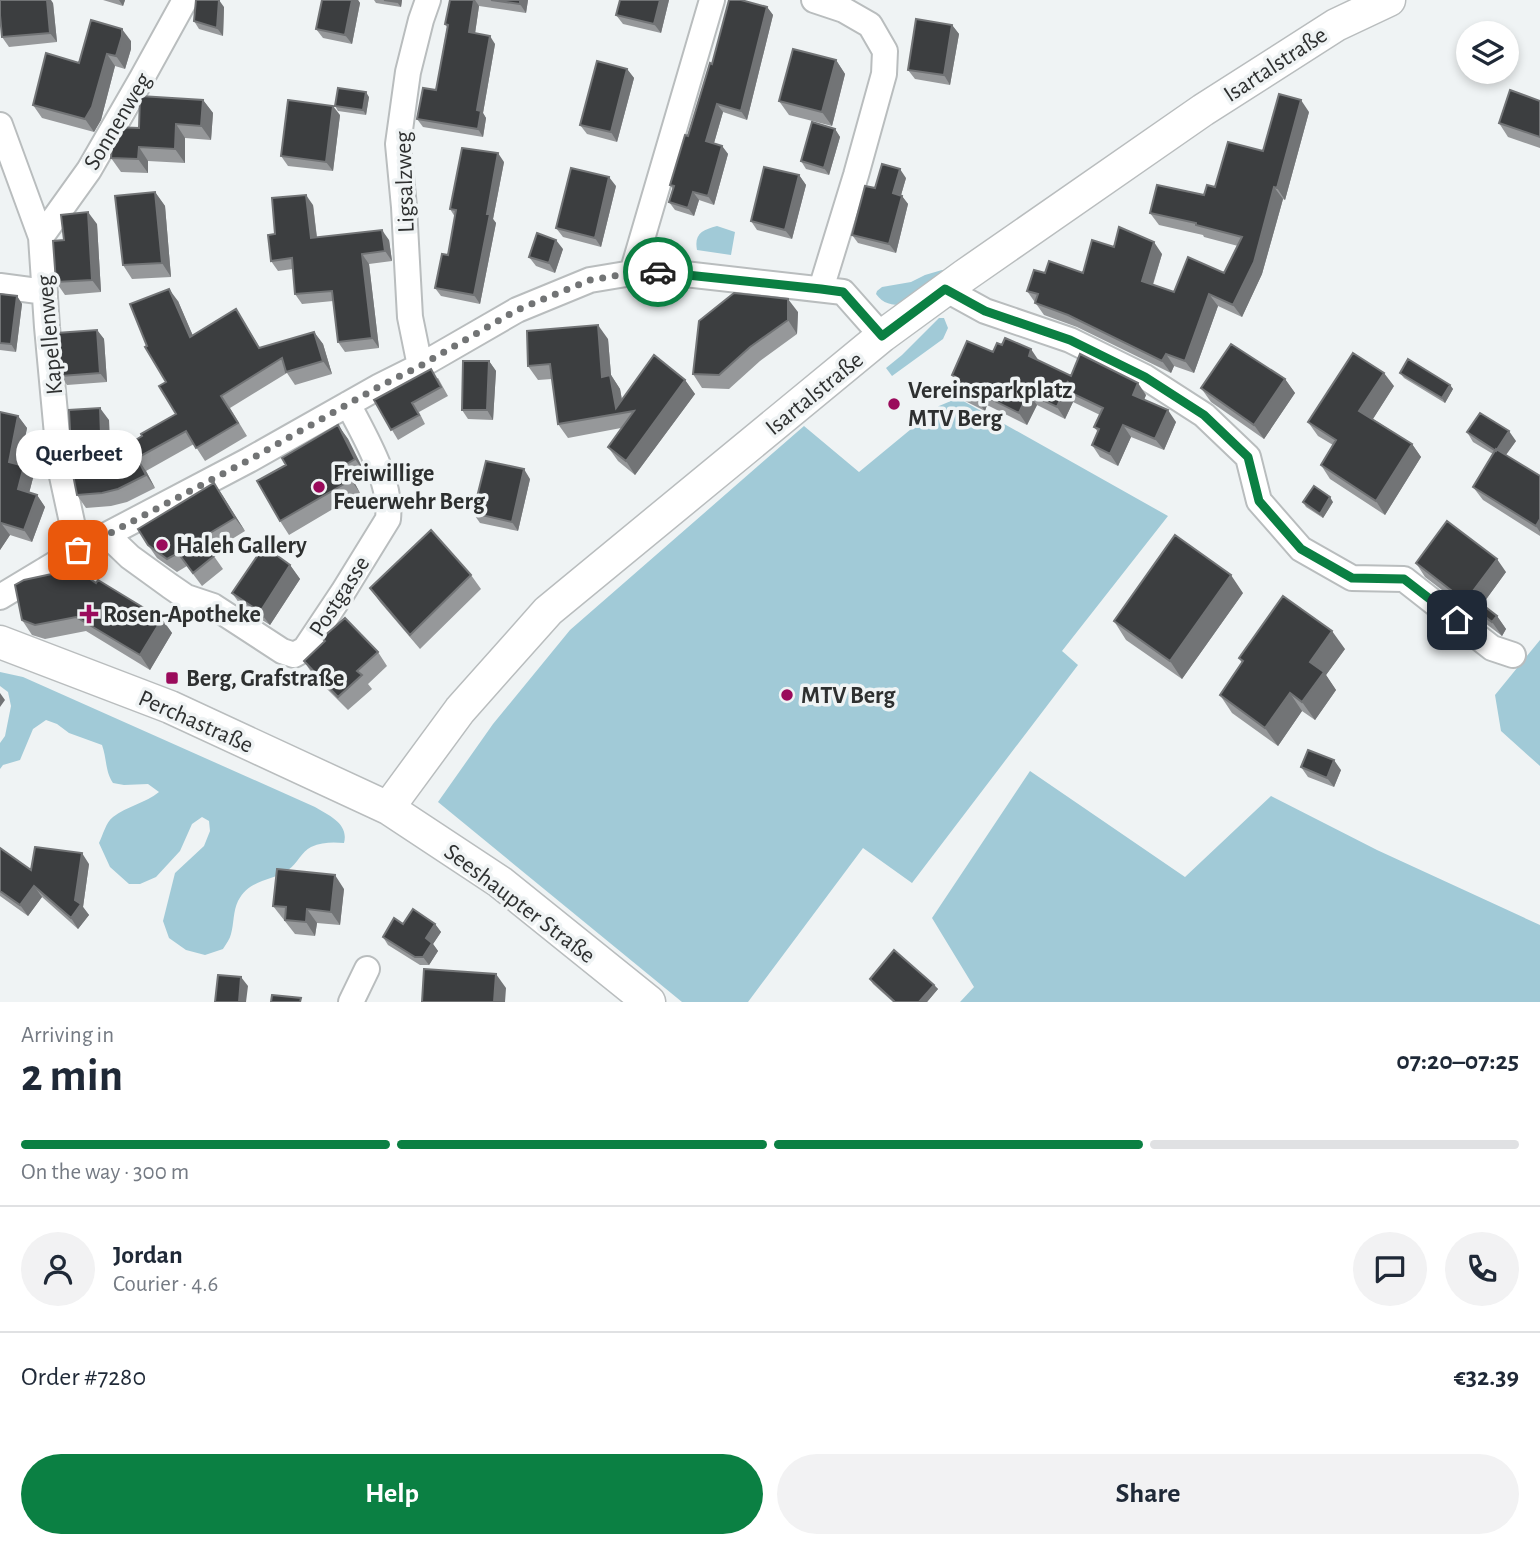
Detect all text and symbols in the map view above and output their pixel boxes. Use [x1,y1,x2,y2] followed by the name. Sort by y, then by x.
[1456,21,1519,84] map controls
[1456,21,1519,84] button: layers
[1220,23,1331,107] street label: Isartalstraße
[80,69,156,174] street label: Sonnenweg
[391,130,419,233] street label: Ligsalzweg
[623,237,693,307] courier
[639,253,677,291] icon: car
[33,274,67,396] street label: Kapellenweg
[761,347,868,440] street label: Isartalstraße
[908,379,1072,431] place label: Vereinsparkplatz MTV Berg
[886,396,902,412] marker: Vereinsparkplatz MTV Berg
[15,431,141,480] callout: Querbeet
[35,443,123,466] text: Querbeet
[333,462,486,514] place label: Freiwillige Feuerwehr Berg
[311,479,327,495] marker: Freiwillige Feuerwehr Berg
[48,520,108,580] pin
[59,531,97,569] icon: bag
[176,534,307,558] place label: Haleh Gallery
[154,537,170,553] marker: Haleh Gallery
[305,552,375,641] street label: Postgasse
[1427,590,1487,650] pin
[1438,601,1476,639] icon: home
[103,603,261,627] place label: Rosen-Apotheke
[81,606,97,622] marker: Rosen-Apotheke
[186,667,344,691] place label: Berg, Grafstraße
[164,670,180,686] marker: Berg, Grafstraße
[801,684,896,708] place label: MTV Berg
[135,686,256,758] street label: Perchastraße
[779,687,795,703] marker: MTV Berg
[440,839,599,968] street label: Seeshaupter Straße
[21,1024,114,1047] text: Arriving in
[1396,1048,1519,1074] text: 07:20–07:25
[21,1053,123,1099] text: 2 min
[21,1161,189,1184] text: On the way · 300 m
[21,1232,95,1306] button: person
[1353,1232,1427,1306] button: chat
[1445,1232,1519,1306] button: phone
[113,1242,183,1268] text: Jordan
[113,1273,218,1296] text: Courier · 4.6
[21,1364,146,1390] text: Order #7280
[1454,1364,1519,1390] text: €32.39
[21,1454,763,1534] button: Help
[777,1454,1519,1534] button: Share

